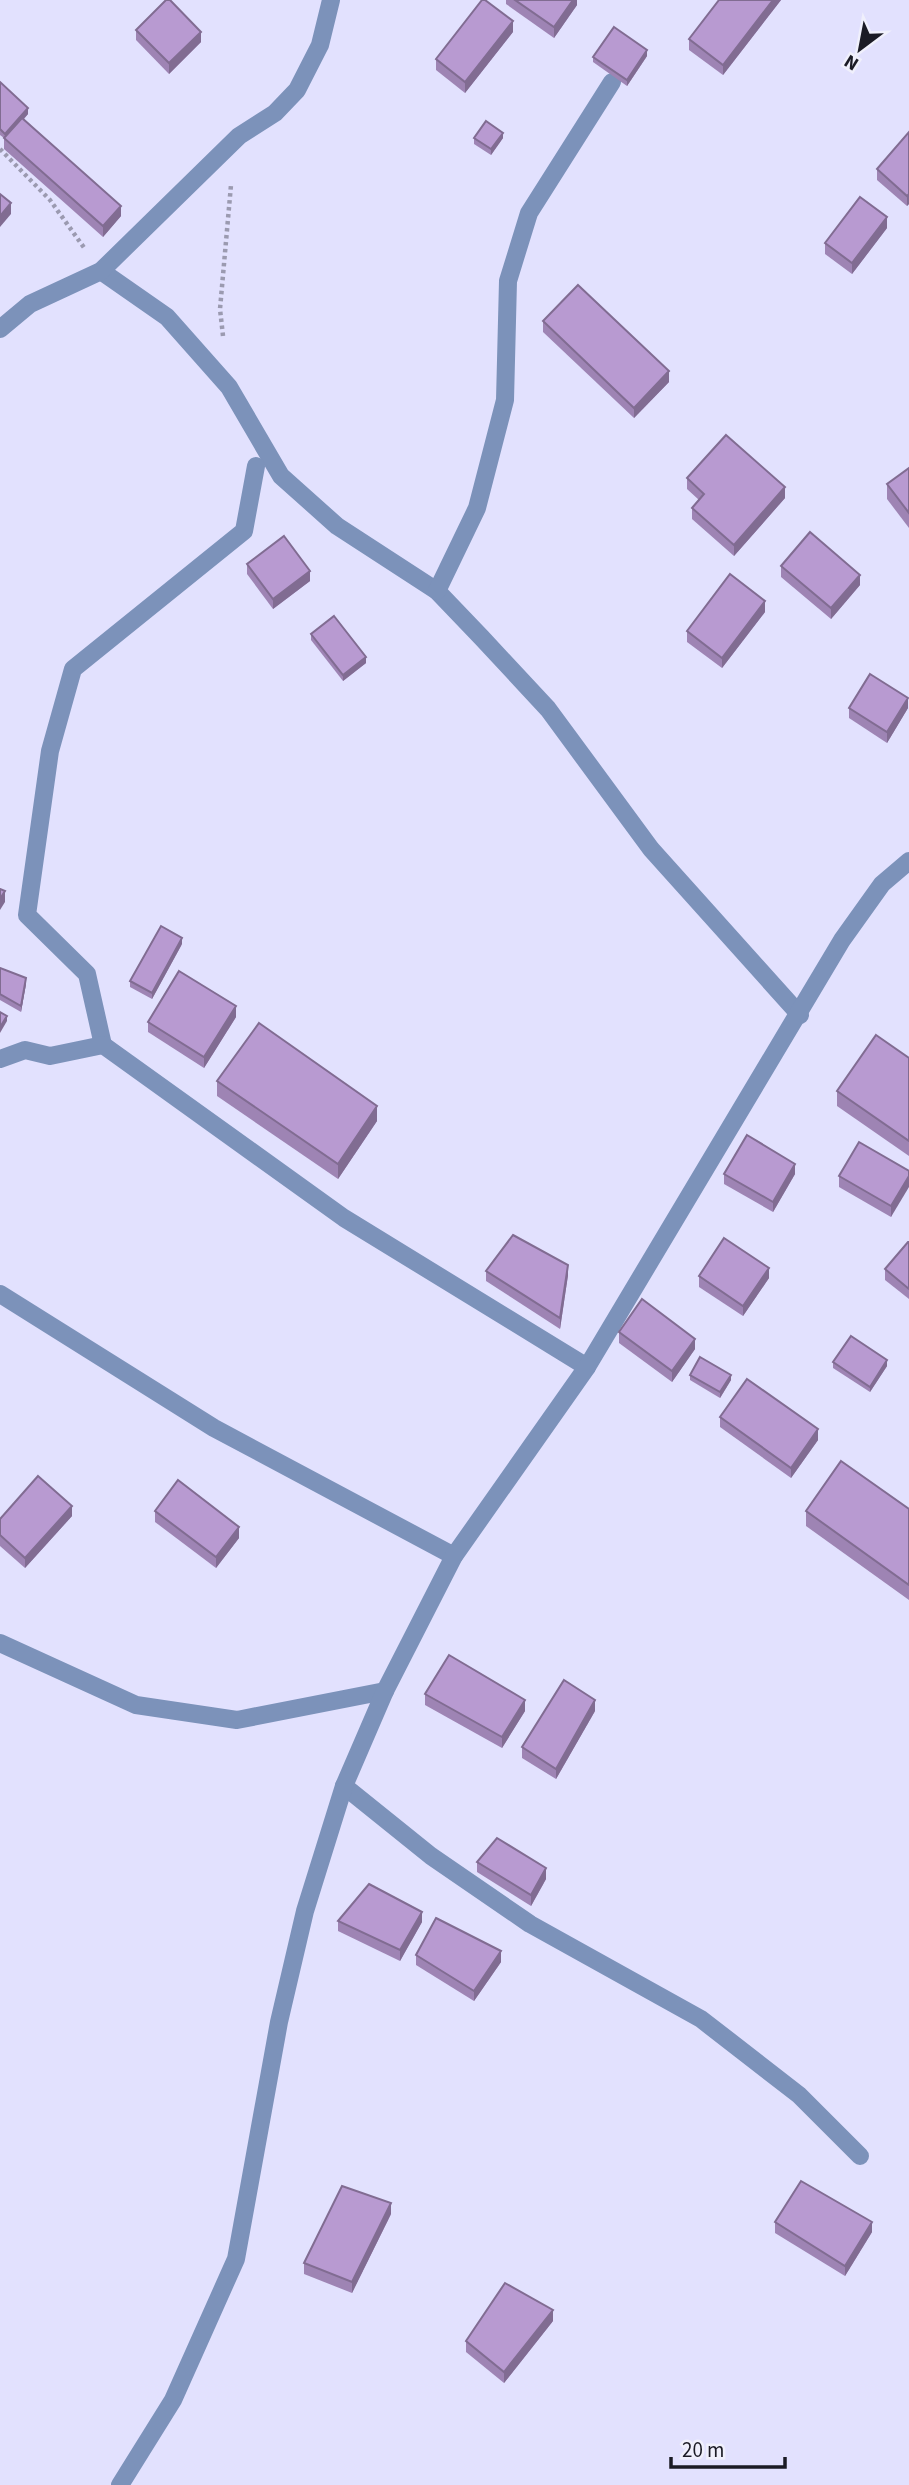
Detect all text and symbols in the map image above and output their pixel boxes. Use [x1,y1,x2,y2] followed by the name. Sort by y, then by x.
[825,14,895,84] north arrow
[839,47,864,77] text: N
[671,2426,785,2470] scale bar
[682,2435,724,2465] text: 20 m

